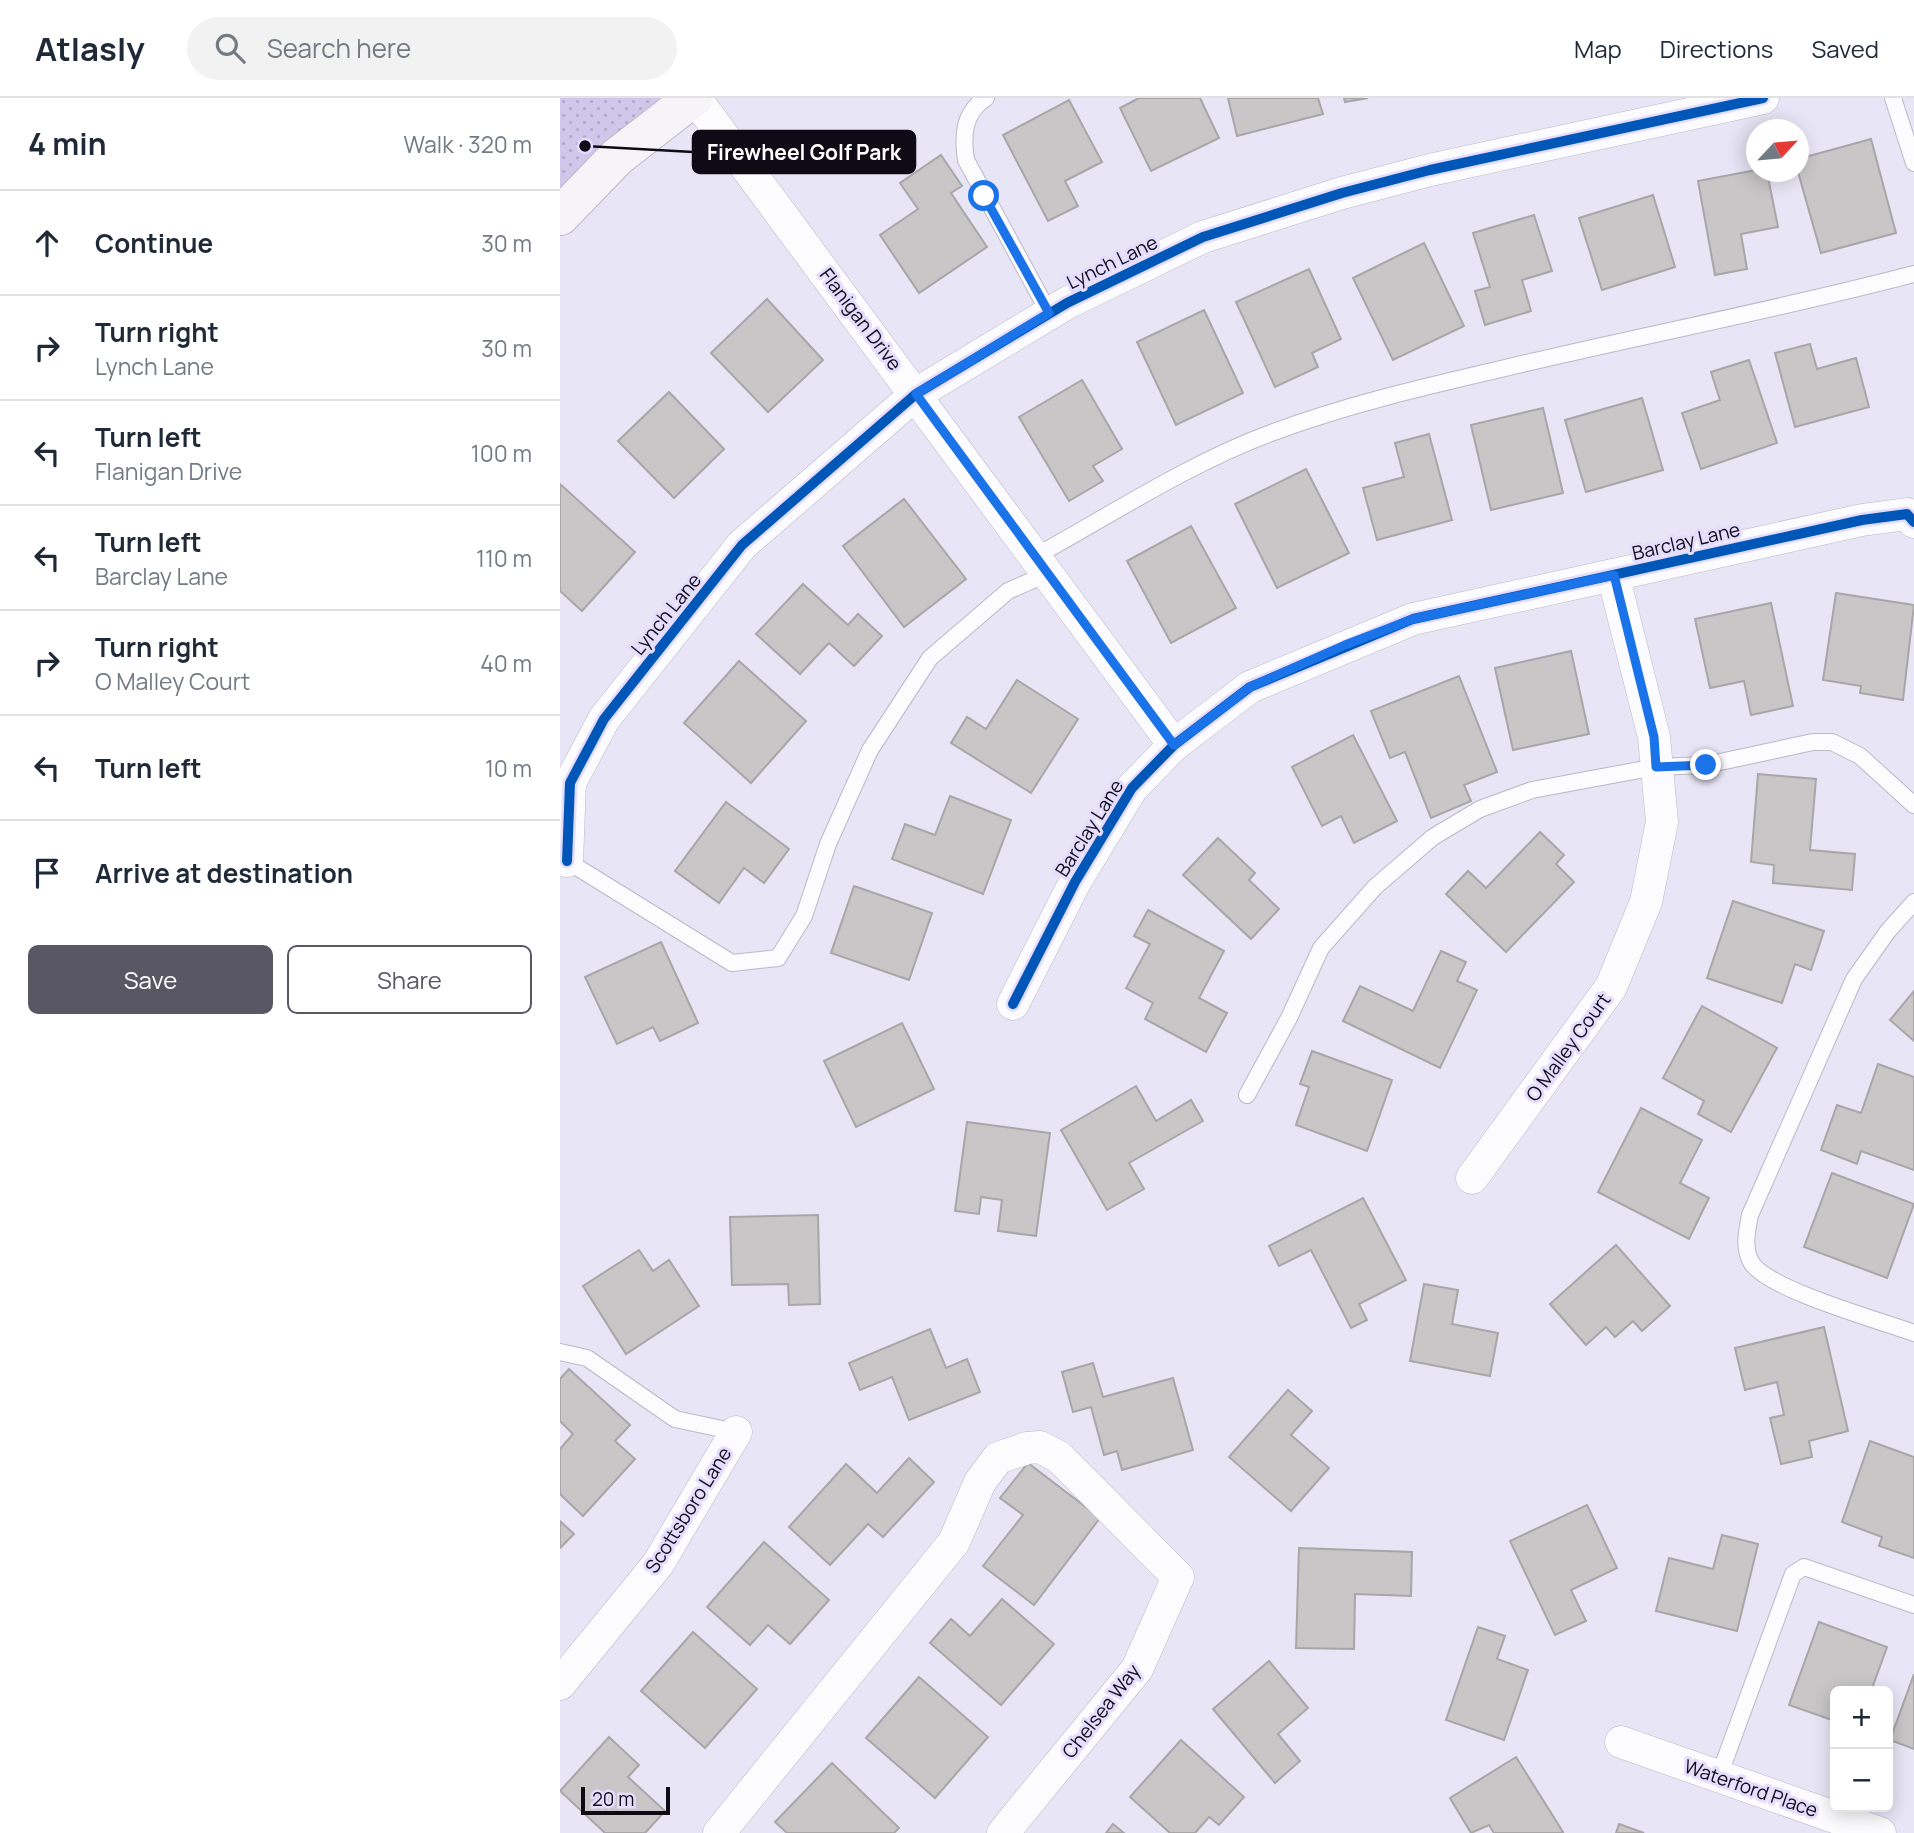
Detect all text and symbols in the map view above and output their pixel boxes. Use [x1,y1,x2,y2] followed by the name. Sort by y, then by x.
[187,17,677,80] search box
[35,26,145,71] text: Atlasly
[211,29,249,67] icon: search
[267,30,411,66] text: Search here
[1574,32,1622,65] text: Map
[1660,32,1773,65] text: Directions
[1811,32,1879,65] text: Saved
[1746,119,1809,182] north arrow
[28,123,106,164] text: 4 min
[404,128,532,160] text: Walk · 320 m
[693,131,915,173] callout: Firewheel Golf Park
[707,138,902,166] text: Firewheel Golf Park
[968,180,999,211] route start
[28,224,66,262] icon: ahead
[95,225,213,261] text: Continue
[481,227,532,259] text: 30 m
[1062,229,1162,295] street label: Lynch Lane
[814,263,908,375] street label: Flanigan Drive
[95,314,219,350] text: Turn right
[28,329,66,367] icon: right
[481,332,532,364] text: 30 m
[95,350,214,382] text: Lynch Lane
[95,419,202,455] text: Turn left
[28,434,66,472] icon: left
[471,437,532,469] text: 100 m
[95,455,242,487] text: Flanigan Drive
[1630,516,1742,566] street label: Barclay Lane
[95,524,202,560] text: Turn left
[28,539,66,577] icon: left
[476,542,532,574] text: 110 m
[95,560,228,592] text: Barclay Lane
[625,568,707,660] street label: Lynch Lane
[95,629,219,665] text: Turn right
[28,644,66,682] icon: right
[480,647,532,679] text: 40 m
[95,665,250,697] text: O Malley Court
[28,749,66,787] icon: left
[1690,749,1721,780] route end
[95,750,202,786] text: Turn left
[485,752,532,784] text: 10 m
[1049,775,1129,881] street label: Barclay Lane
[28,854,66,892] icon: arrive
[95,855,353,891] text: Arrive at destination
[28,945,273,1014] button: Save
[287,945,532,1014] button: Share
[1520,987,1616,1107] street label: O Malley Court
[639,1442,737,1578] street label: Scottsboro Lane
[1056,1659,1146,1763] street label: Chelsea Way
[1830,1686,1893,1812] map controls
[1830,1686,1893,1749] button: +
[1830,1749,1893,1812] button: −
[1681,1753,1821,1823] street label: Waterford Place
[581,1784,670,1816] scale bar
[592,1786,634,1812] text: 20 m

